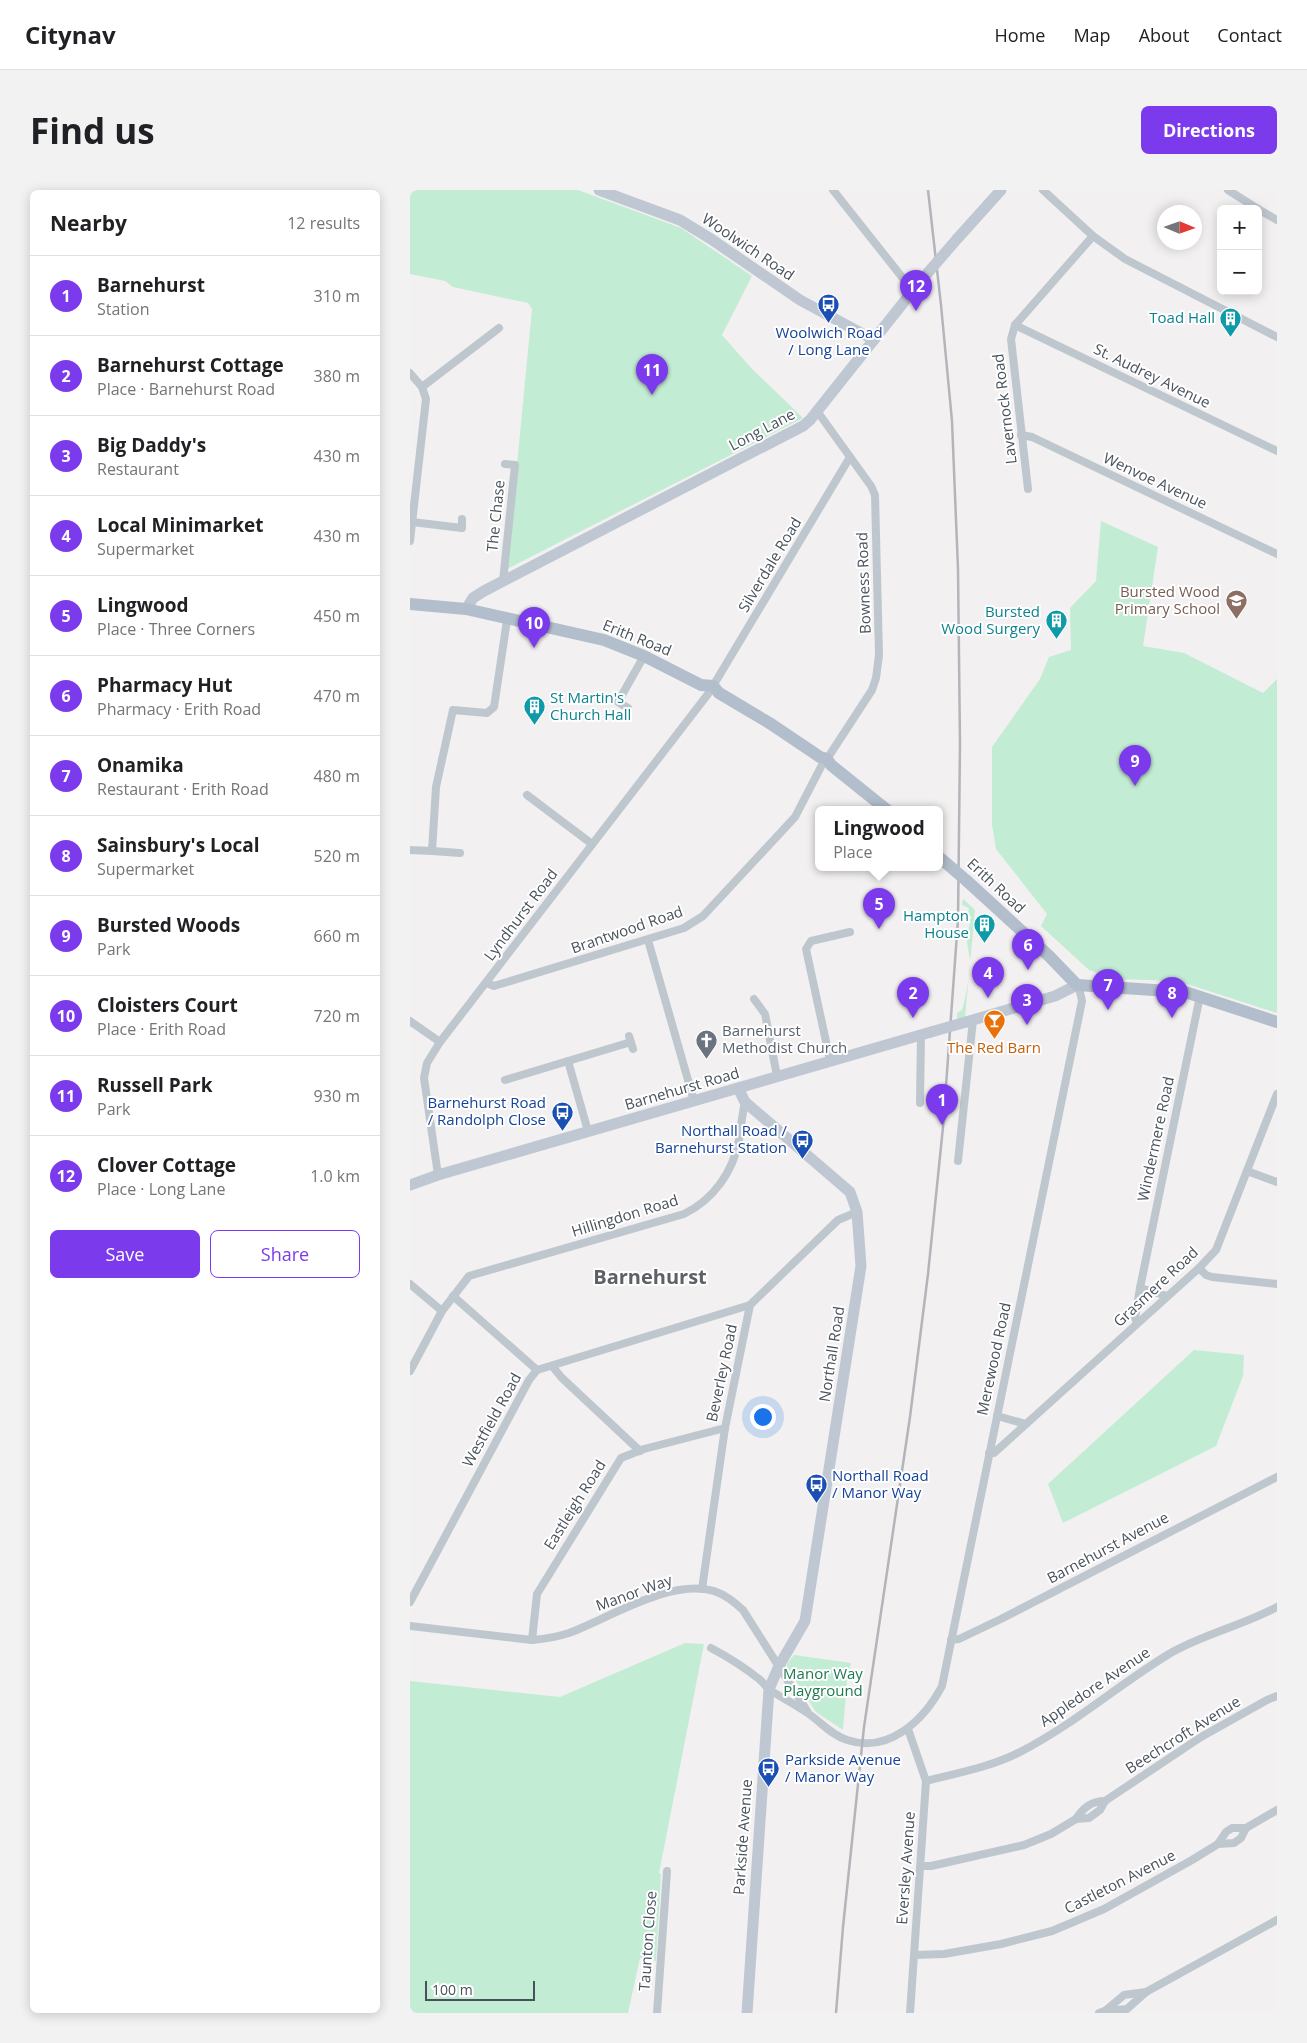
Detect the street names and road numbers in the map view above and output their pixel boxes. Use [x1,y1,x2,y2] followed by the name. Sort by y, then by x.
[699,208,799,284] street label: Woolwich Road
[1091,338,1214,412] street label: St. Audrey Avenue
[987,353,1021,466] street label: Lavernock Road
[725,403,798,455] street label: Long Lane
[1100,447,1211,513] street label: Wenvoe Avenue
[481,479,509,553] street label: The Chase
[733,513,805,616] street label: Silverdale Road
[851,532,875,634] street label: Bowness Road
[600,614,675,660] street label: Erith Road
[963,853,1030,917] street label: Erith Road
[479,864,561,965] street label: Lyndhurst Road
[568,901,685,958] street label: Brantwood Road
[622,1062,741,1114] street label: Barnehurst Road
[1132,1075,1178,1203] street label: Windermere Road
[569,1189,681,1241] street label: Hillingdon Road
[1109,1242,1202,1331] street label: Grasmere Road
[971,1300,1015,1417] street label: Merewood Road
[814,1305,848,1403] street label: Northall Road
[701,1322,741,1424] street label: Beverley Road
[457,1369,525,1470] street label: Westfield Road
[539,1456,610,1553] street label: Eastleigh Road
[1043,1507,1172,1588] street label: Barnehurst Avenue
[593,1569,675,1615] street label: Manor Way
[1035,1642,1153,1731] street label: Appledore Avenue
[1121,1691,1244,1778] street label: Beechcroft Avenue
[728,1778,756,1896] street label: Parkside Avenue
[891,1811,919,1925] street label: Eversley Avenue
[1061,1844,1179,1918] street label: Castleton Avenue
[634,1890,660,1992] street label: Taunton Close

